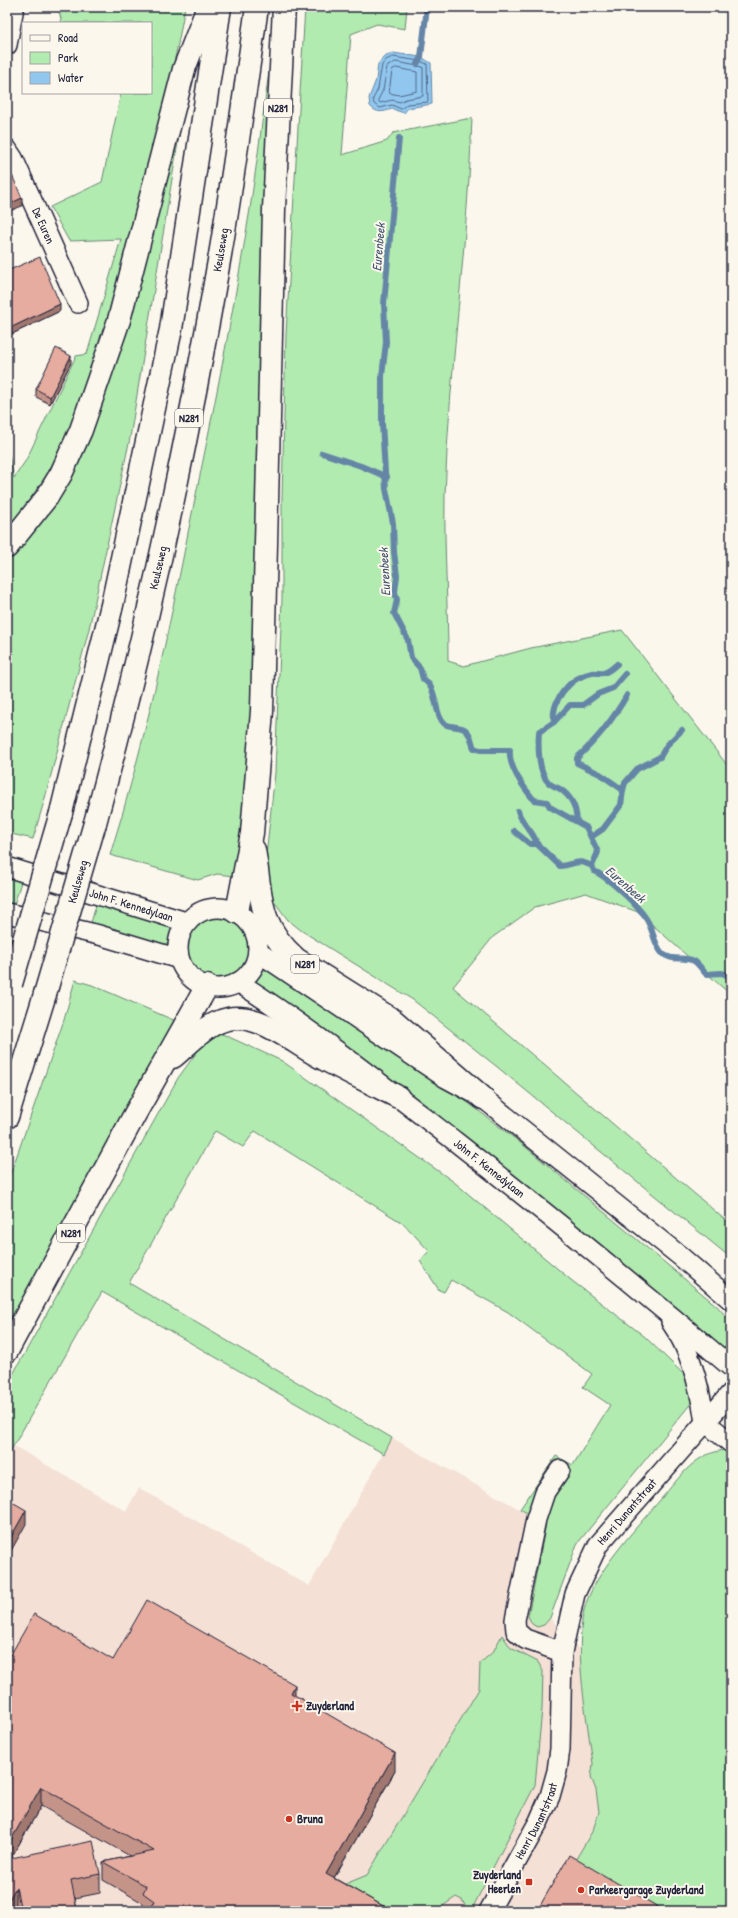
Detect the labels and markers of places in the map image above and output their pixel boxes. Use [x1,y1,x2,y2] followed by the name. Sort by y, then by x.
[306,1697,354,1715] place label: Zuyderland
[291,1700,303,1712] marker: Zuyderland
[297,1810,323,1827] place label: Bruna
[284,1814,294,1824] marker: Bruna
[473,1866,522,1897] place label: Zuyderland Heerlen
[524,1877,534,1887] marker: Zuyderland Heerlen
[589,1881,704,1899] place label: Parkeergarage Zuyderland
[576,1885,586,1895] marker: Parkeergarage Zuyderland

